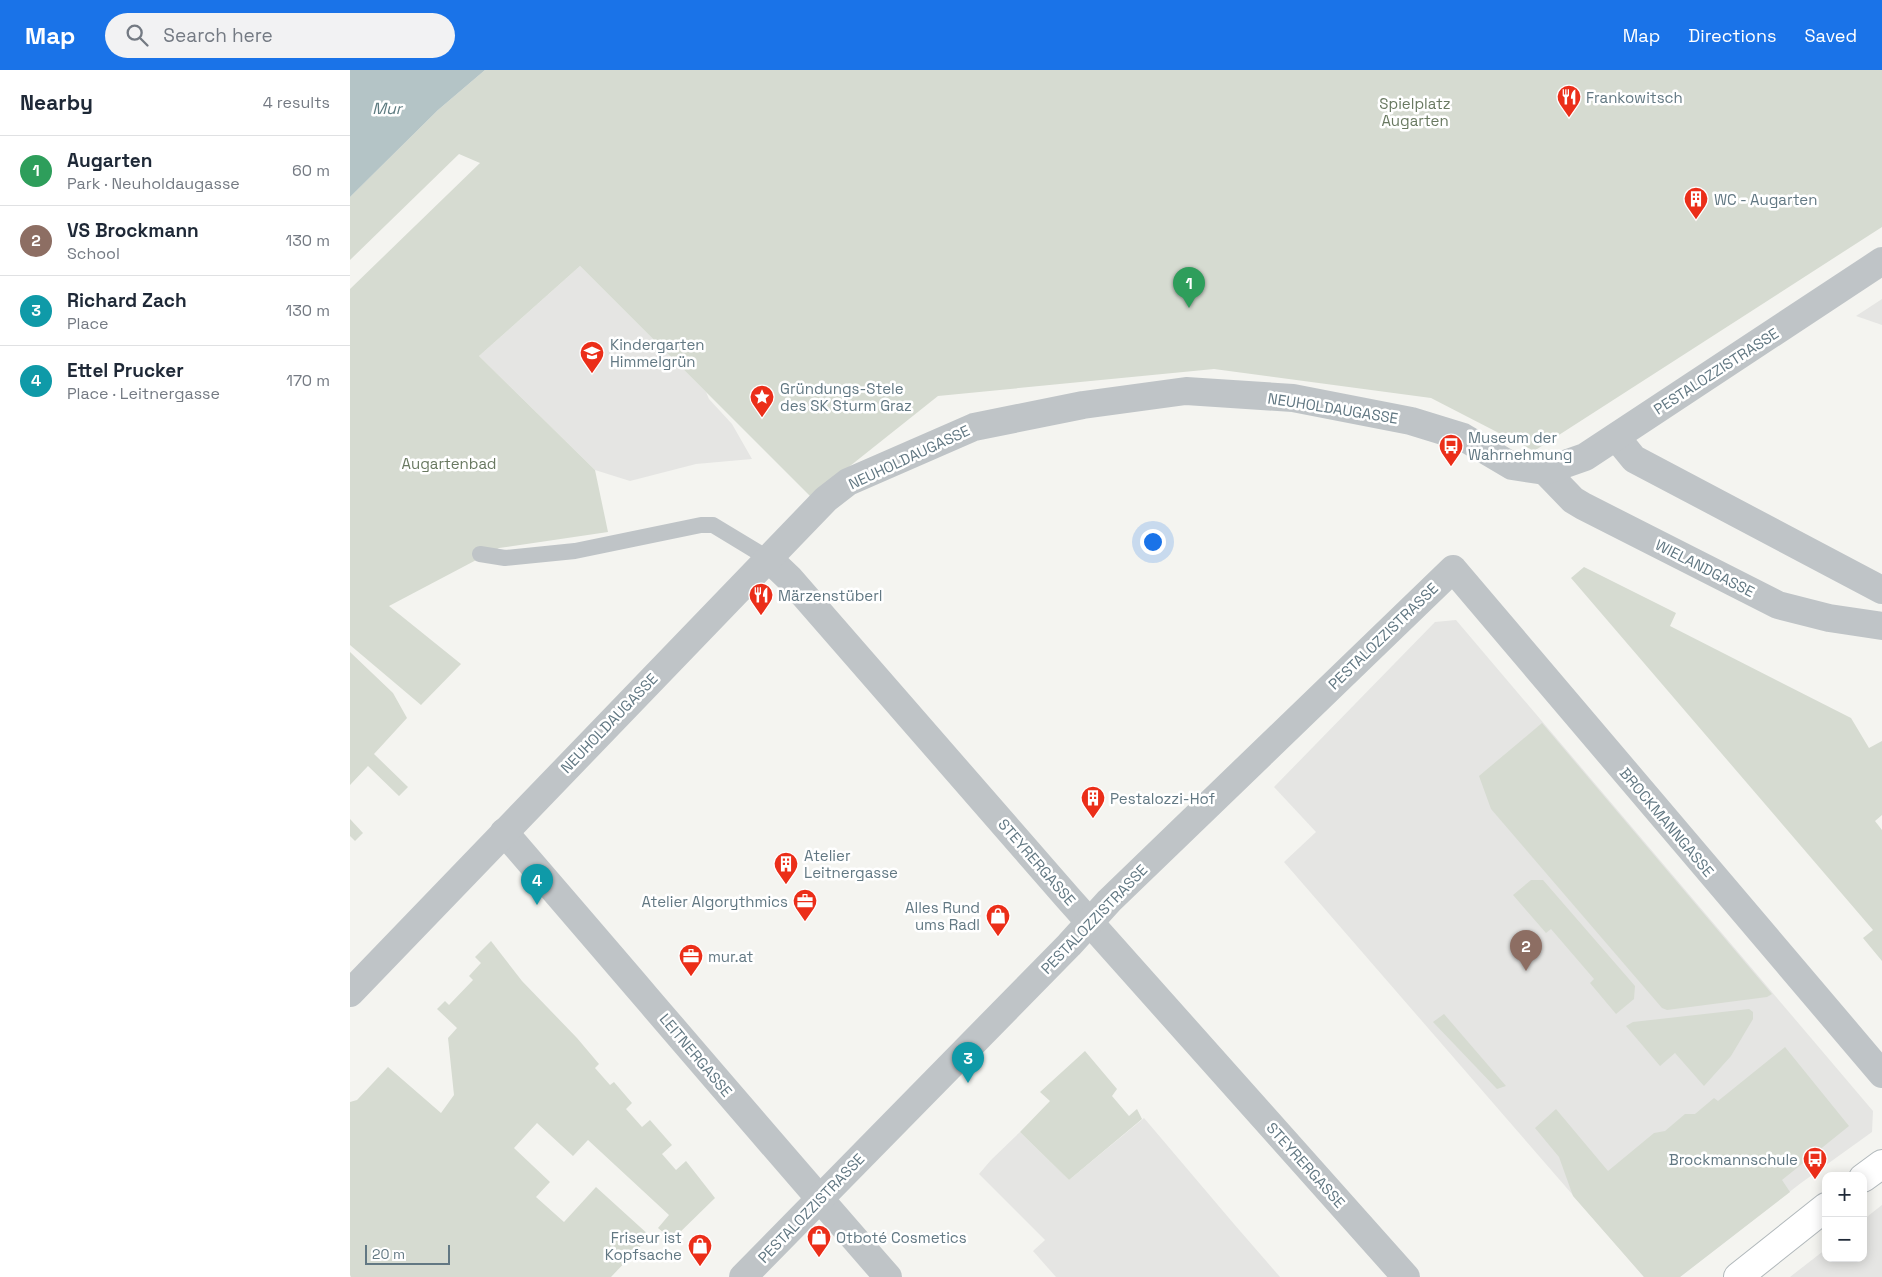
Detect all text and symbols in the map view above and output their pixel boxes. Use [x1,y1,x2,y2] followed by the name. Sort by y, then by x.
[105,13,455,58] search box
[25,20,75,51] text: Map
[123,21,151,49] icon: search
[163,23,273,48] text: Search here
[1623,24,1660,47] text: Map
[1688,24,1777,47] text: Directions
[1805,24,1857,47] text: Saved
[1556,84,1582,118] restaurant icon: Frankowitsch
[1586,88,1683,107] place label: Frankowitsch
[20,89,93,116] text: Nearby
[263,92,330,113] text: 4 results
[1379,94,1451,130] park label: Spielplatz Augarten
[372,98,404,119] water label: Mur
[67,148,152,173] text: Augarten
[32,160,40,181] text: 1
[292,160,330,181] text: 60 m
[67,173,240,194] text: Park · Neuholdaugasse
[1683,186,1709,220] building icon: WC - Augarten
[1714,190,1817,209] place label: WC - Augarten
[67,218,199,243] text: VS Brockmann
[31,230,41,251] text: 2
[286,230,330,251] text: 130 m
[67,243,120,264] text: School
[1173,267,1205,308] pin: 1
[67,288,187,313] text: Richard Zach
[31,300,41,321] text: 3
[286,300,330,321] text: 130 m
[67,313,109,334] text: Place
[1650,323,1782,419] street label: PESTALOZZISTRASSE
[610,335,705,371] place label: Kindergarten Himmelgrün
[579,340,605,374] school or university icon: Kindergarten Himmelgrün
[67,358,184,383] text: Ettel Prucker
[31,370,41,391] text: 4
[286,370,330,391] text: 170 m
[780,379,912,415] place label: Gründungs-Stele des SK Sturm Graz
[67,383,220,404] text: Place · Leitnergasse
[749,384,775,418] place icon: Gründungs-Stele des SK Sturm Graz
[1266,388,1400,428] street label: NEUHOLDAUGASSE
[845,421,973,493] street label: NEUHOLDAUGASSE
[1468,428,1573,464] place label: Museum der Wahrnehmung
[1438,433,1464,467] bus stop icon: Museum der Wahrnehmung
[402,454,497,473] park label: Augartenbad
[1140,529,1166,555] your location
[1652,535,1758,601] street label: WIELANDGASSE
[1324,579,1442,693] street label: PESTALOZZISTRASSE
[748,582,774,616] restaurant icon: Märzenstüberl
[778,586,883,605] place label: Märzenstüberl
[556,669,662,777] street label: NEUHOLDAUGASSE
[1616,764,1718,880] street label: BROCKMANNGASSE
[1080,785,1106,819] building icon: Pestalozzi-Hof
[1110,789,1215,808] place label: Pestalozzi-Hof
[994,815,1080,909] street label: STEYRERGASSE
[804,846,898,882] place label: Atelier Leitnergasse
[773,851,799,885] building icon: Atelier Leitnergasse
[1037,860,1151,978] street label: PESTALOZZISTRASSE
[521,864,553,905] pin: 4
[792,888,818,922] office icon: Atelier Algorythmics
[641,892,788,911] place label: Atelier Algorythmics
[905,898,980,934] place label: Alles Rund ums Radl
[985,903,1011,937] shop icon: Alles Rund ums Radl
[1510,930,1542,971] pin: 2
[678,943,704,977] office icon: mur.at
[708,947,754,966] place label: mur.at
[656,1009,736,1101] street label: LEITNERGASSE
[952,1042,984,1083] pin: 3
[1263,1118,1349,1212] street label: STEYRERGASSE
[1802,1146,1828,1180] bus stop icon: Brockmannschule
[754,1149,868,1267] street label: PESTALOZZISTRASSE
[1669,1150,1798,1169] place label: Brockmannschule
[1822,1172,1867,1262] map controls
[1822,1172,1867,1217] button: +
[1822,1217,1867,1262] button: −
[806,1224,832,1258] shop icon: Otboté Cosmetics
[605,1228,682,1264] place label: Friseur ist Kopfsache
[836,1228,967,1247] place label: Otboté Cosmetics
[687,1233,713,1267] shop icon: Friseur ist Kopfsache
[365,1242,450,1265] scale bar
[372,1245,405,1263] text: 20 m

